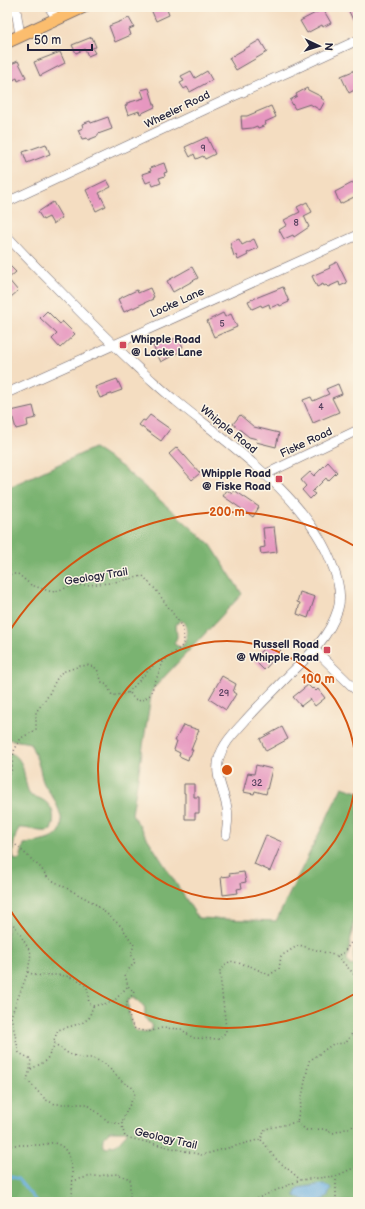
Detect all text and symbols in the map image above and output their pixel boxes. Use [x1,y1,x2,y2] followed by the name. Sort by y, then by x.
[28,26,92,52] scale bar
[299,26,339,66] north arrow
[34,33,61,48] text: 50 m
[322,42,335,51] text: N
[142,88,212,131] street label: Wheeler Road
[200,143,206,154] house number: 9
[293,218,299,229] house number: 8
[148,285,207,320] street label: Locke Lane
[219,319,225,330] house number: 5
[131,333,202,359] place label: Whipple Road @ Locke Lane
[118,340,128,350] marker: Whipple Road @ Locke Lane
[198,402,260,456] street label: Whipple Road
[318,402,324,413] house number: 4
[278,425,334,460] street label: Fiske Road
[201,467,271,493] place label: Whipple Road @ Fiske Road
[274,474,284,484] marker: Whipple Road @ Fiske Road
[209,505,245,520] text: 200 m
[63,565,129,588] street label: Geology Trail
[236,638,319,664] place label: Russell Road @ Whipple Road
[322,645,332,655] marker: Russell Road @ Whipple Road
[301,672,335,687] text: 100 m
[219,688,229,699] house number: 29
[220,763,234,777] centre of rings
[252,778,263,789] house number: 32
[133,1125,199,1152] street label: Geology Trail

